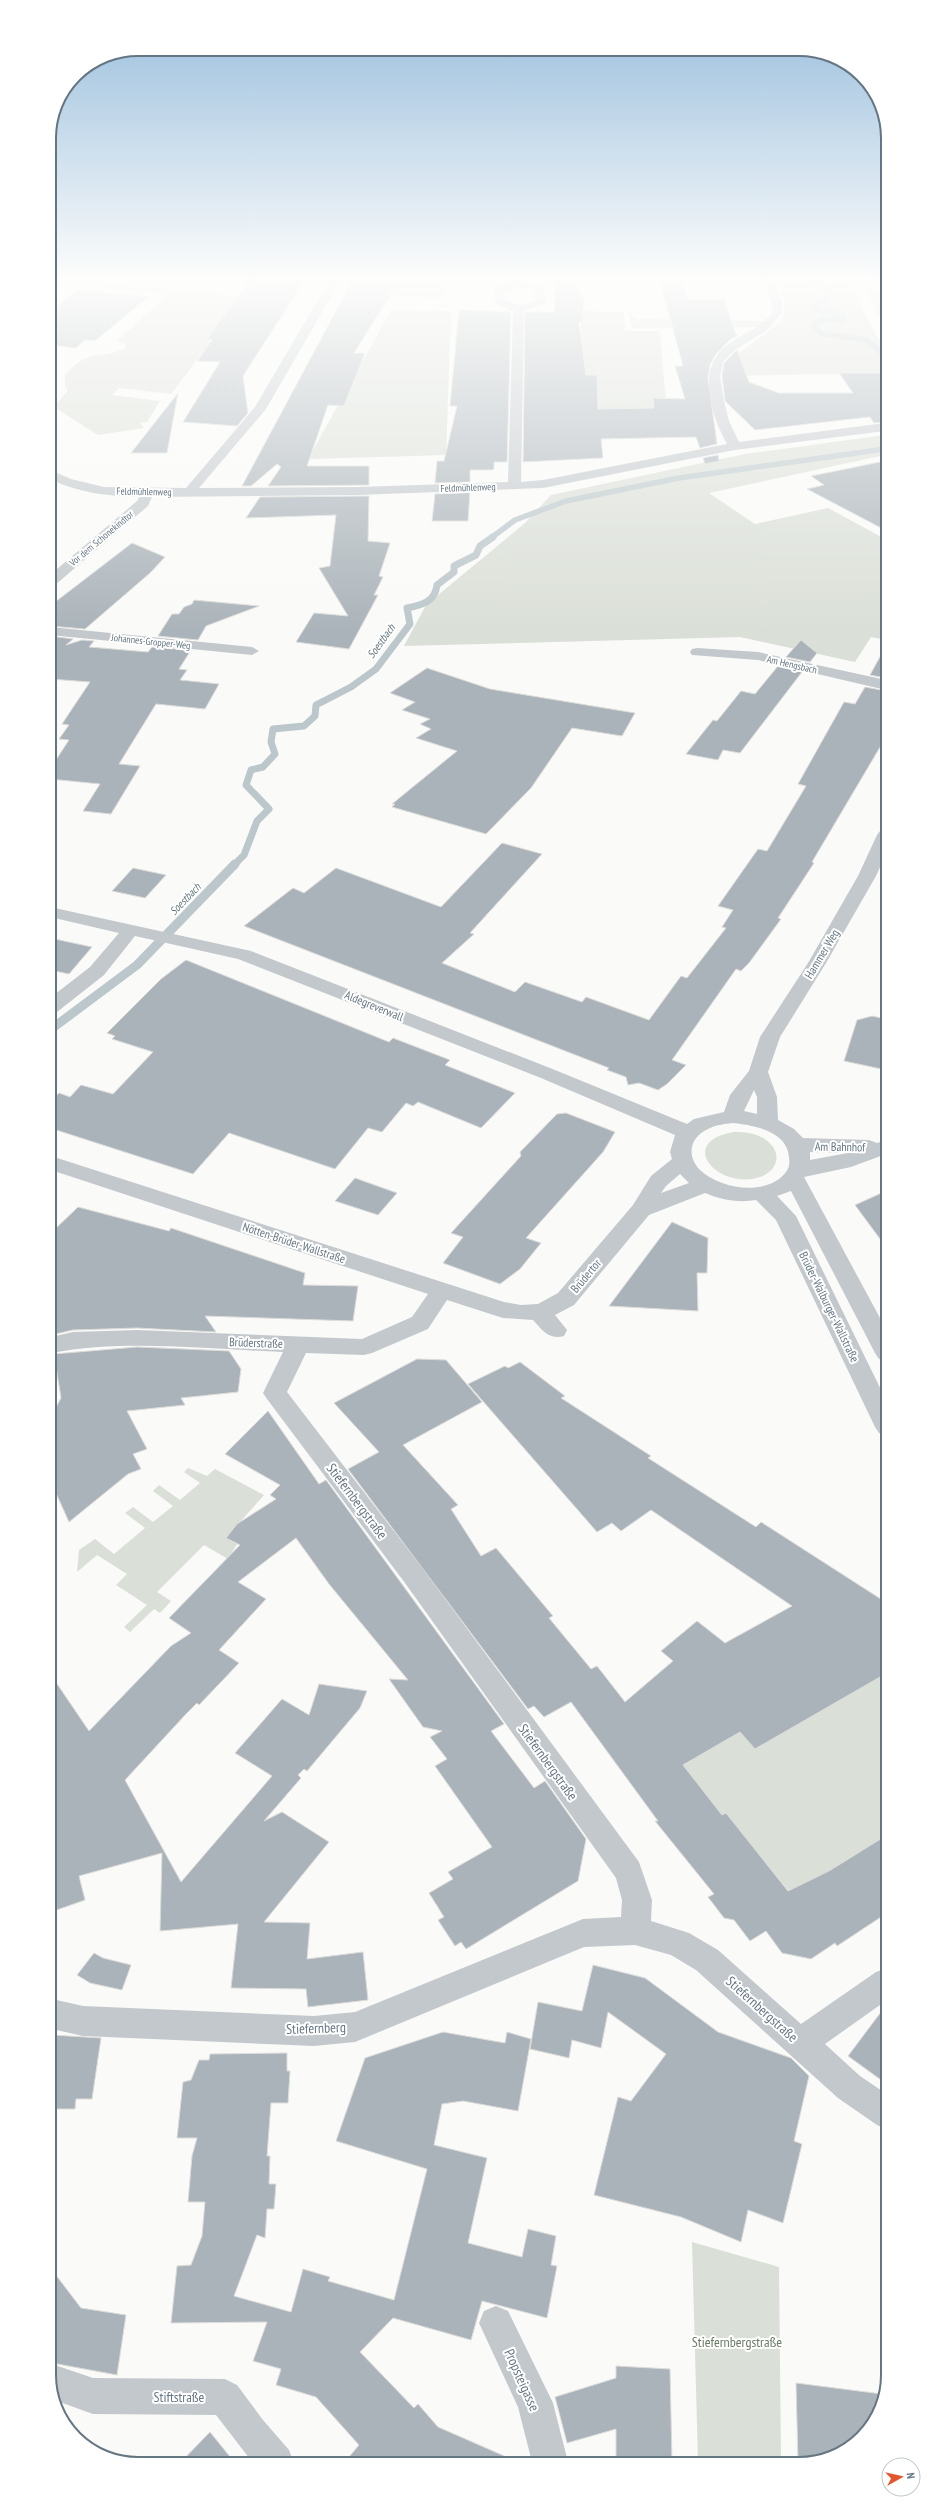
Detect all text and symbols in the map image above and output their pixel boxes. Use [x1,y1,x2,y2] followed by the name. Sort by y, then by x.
[440,480,496,495] street label: Feldmühlenweg
[116,485,172,498] street label: Feldmühlenweg
[66,508,136,570] street label: Vor dem Schonekindtor
[364,620,399,661] water label: Soestbach
[110,631,191,652] street label: Johannes-Gropper-Weg
[765,652,818,677] street label: Am Hengsbach
[167,879,204,918] water label: Soestbach
[801,926,842,981] street label: Hammer Weg
[343,987,406,1024] street label: Aldegreverwall
[815,1139,866,1154] street label: Am Bahnhof
[241,1219,347,1266] street label: Nötten-Brüder-Wallstraße
[796,1249,863,1365] street label: Brüder-Walburger-Wallstraße
[567,1255,605,1296] street label: Brüdertor
[229,1334,283,1351] street label: Brüderstraße
[323,1460,391,1543] street label: Stiefernbergstraße
[514,1720,582,1804] street label: Stiefernbergstraße
[722,1972,802,2046] street label: Stiefernbergstraße
[286,2018,346,2038] street label: Stiefernberg
[692,2333,782,2351] park label: Stiefernbergstraße
[500,2346,544,2414] street label: Propsteigasse
[154,2388,205,2406] street label: Stiftstraße
[881,2457,921,2497] north arrow
[904,2472,918,2480] text: N

